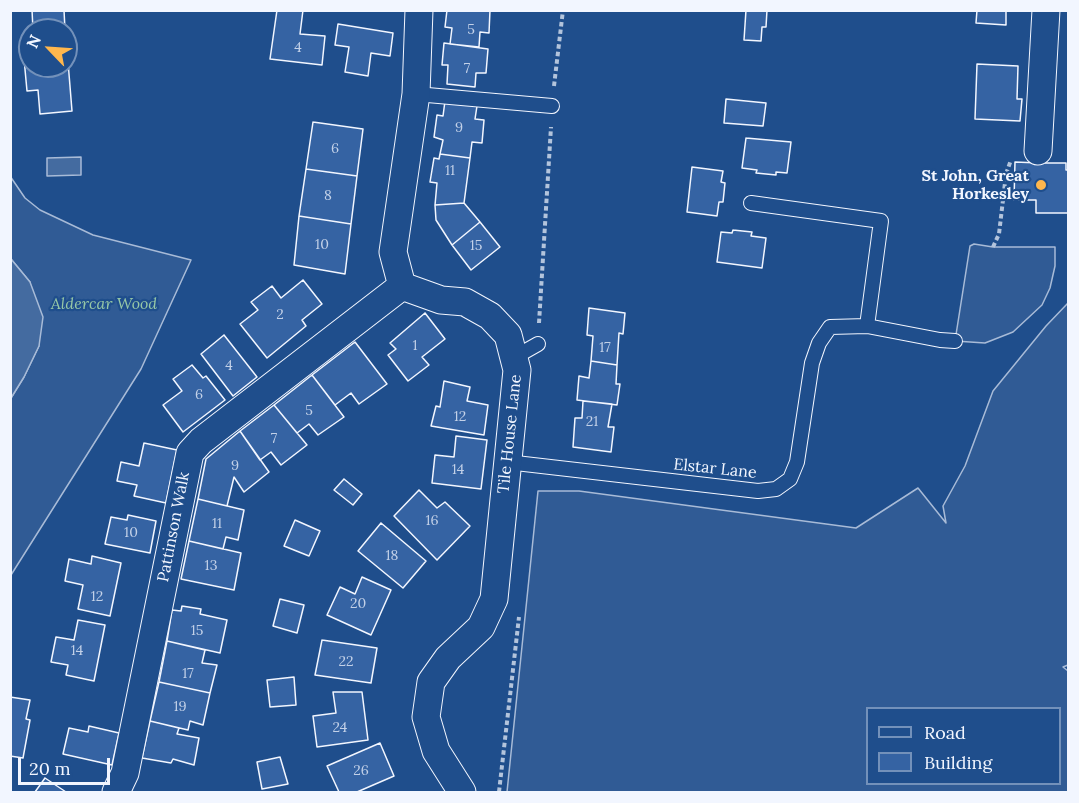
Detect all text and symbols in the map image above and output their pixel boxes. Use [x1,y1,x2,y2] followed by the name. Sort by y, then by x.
[18,18,78,78] north arrow
[467,22,475,38] house number: 5
[22,31,45,51] text: N
[294,40,302,56] house number: 4
[464,61,470,77] house number: 7
[455,120,463,136] house number: 9
[331,141,339,157] house number: 6
[445,163,455,179] house number: 11
[922,166,1029,204] place label: St John, Great Horkesley
[1034,178,1048,192] marker: St John, Great Horkesley
[324,188,332,204] house number: 8
[315,237,329,253] house number: 10
[470,238,482,254] house number: 15
[51,294,157,314] park label: Aldercar Wood
[276,307,284,323] house number: 2
[412,338,418,354] house number: 1
[599,340,611,356] house number: 17
[225,358,233,374] house number: 4
[494,374,526,494] street label: Tile House Lane
[195,387,203,403] house number: 6
[305,403,313,419] house number: 5
[454,409,466,425] house number: 12
[586,414,598,430] house number: 21
[271,431,277,447] house number: 7
[672,455,758,483] street label: Elstar Lane
[231,458,239,474] house number: 9
[452,462,464,478] house number: 14
[154,470,194,584] street label: Pattinson Walk
[425,513,439,529] house number: 16
[212,516,222,532] house number: 11
[124,525,138,541] house number: 10
[386,548,398,564] house number: 18
[205,558,217,574] house number: 13
[91,589,103,605] house number: 12
[350,596,366,612] house number: 20
[191,623,203,639] house number: 15
[71,643,83,659] house number: 14
[338,654,354,670] house number: 22
[182,666,194,682] house number: 17
[173,699,187,715] house number: 19
[866,707,1061,785] legend
[333,720,347,736] house number: 24
[924,721,966,744] text: Road
[21,746,112,784] scale bar
[924,751,992,774] text: Building
[29,757,71,780] text: 20 m
[353,763,369,779] house number: 26

